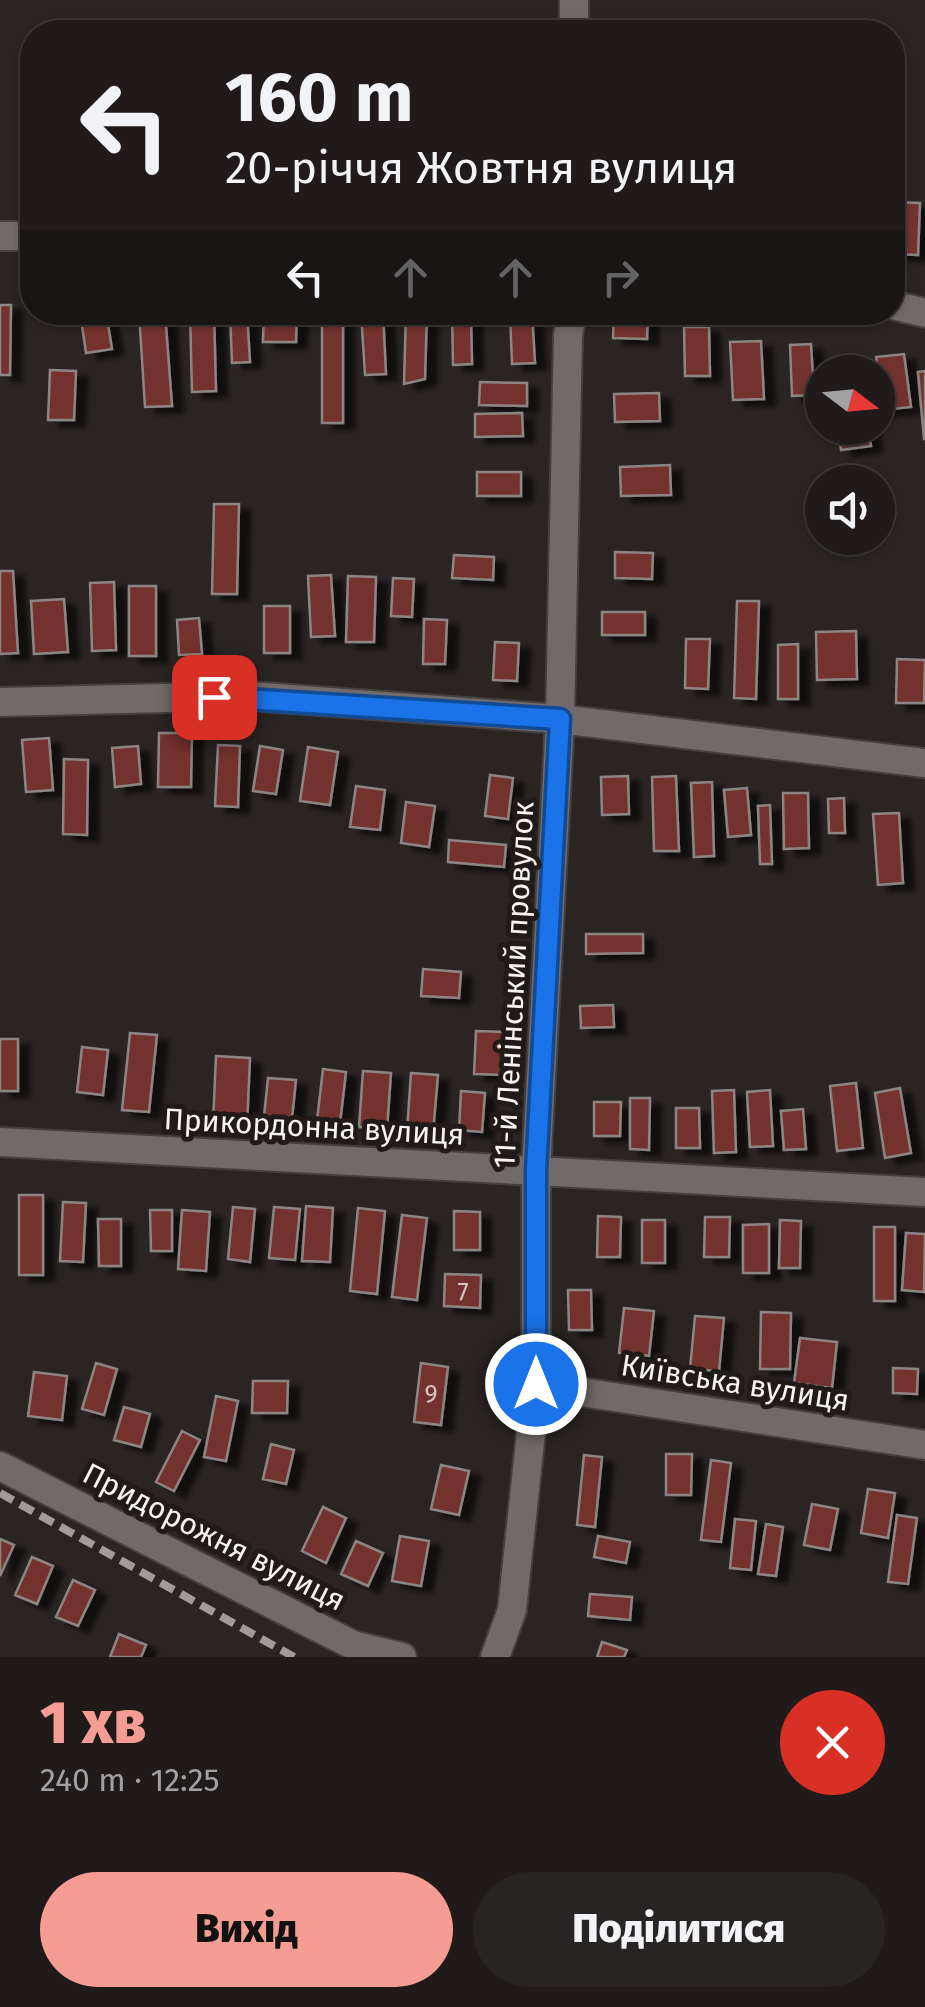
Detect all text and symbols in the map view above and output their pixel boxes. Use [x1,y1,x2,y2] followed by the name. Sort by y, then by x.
[225,56,414,140] text: 160 m
[60,60,190,190] icon: left
[225,141,738,195] text: 20-річчя Жовтня вулиця
[278,250,333,305] icon: left
[383,250,438,305] icon: ahead
[488,250,543,305] icon: ahead
[593,250,648,305] icon: right
[805,355,895,445] north arrow
[805,355,895,555] map controls
[805,465,895,555] button: sound
[172,655,257,740] pin
[187,670,242,725] icon: arrive
[486,800,542,1169] street label: 11-й Ленінський провулок
[163,1101,465,1153] street label: Прикордонна вулиця
[457,1277,469,1307] house number: 7
[484,1332,588,1436] position arrow
[618,1347,852,1419] street label: Київська вулиця
[424,1380,438,1410] house number: 9
[77,1455,351,1619] street label: Придорожня вулиця
[40,1687,147,1759] text: 1 хв
[780,1690,885,1795] button: close
[40,1761,220,1799] text: 240 m · 12:25
[40,1872,453,1987] button: Вихід
[473,1872,885,1987] button: Поділитися

